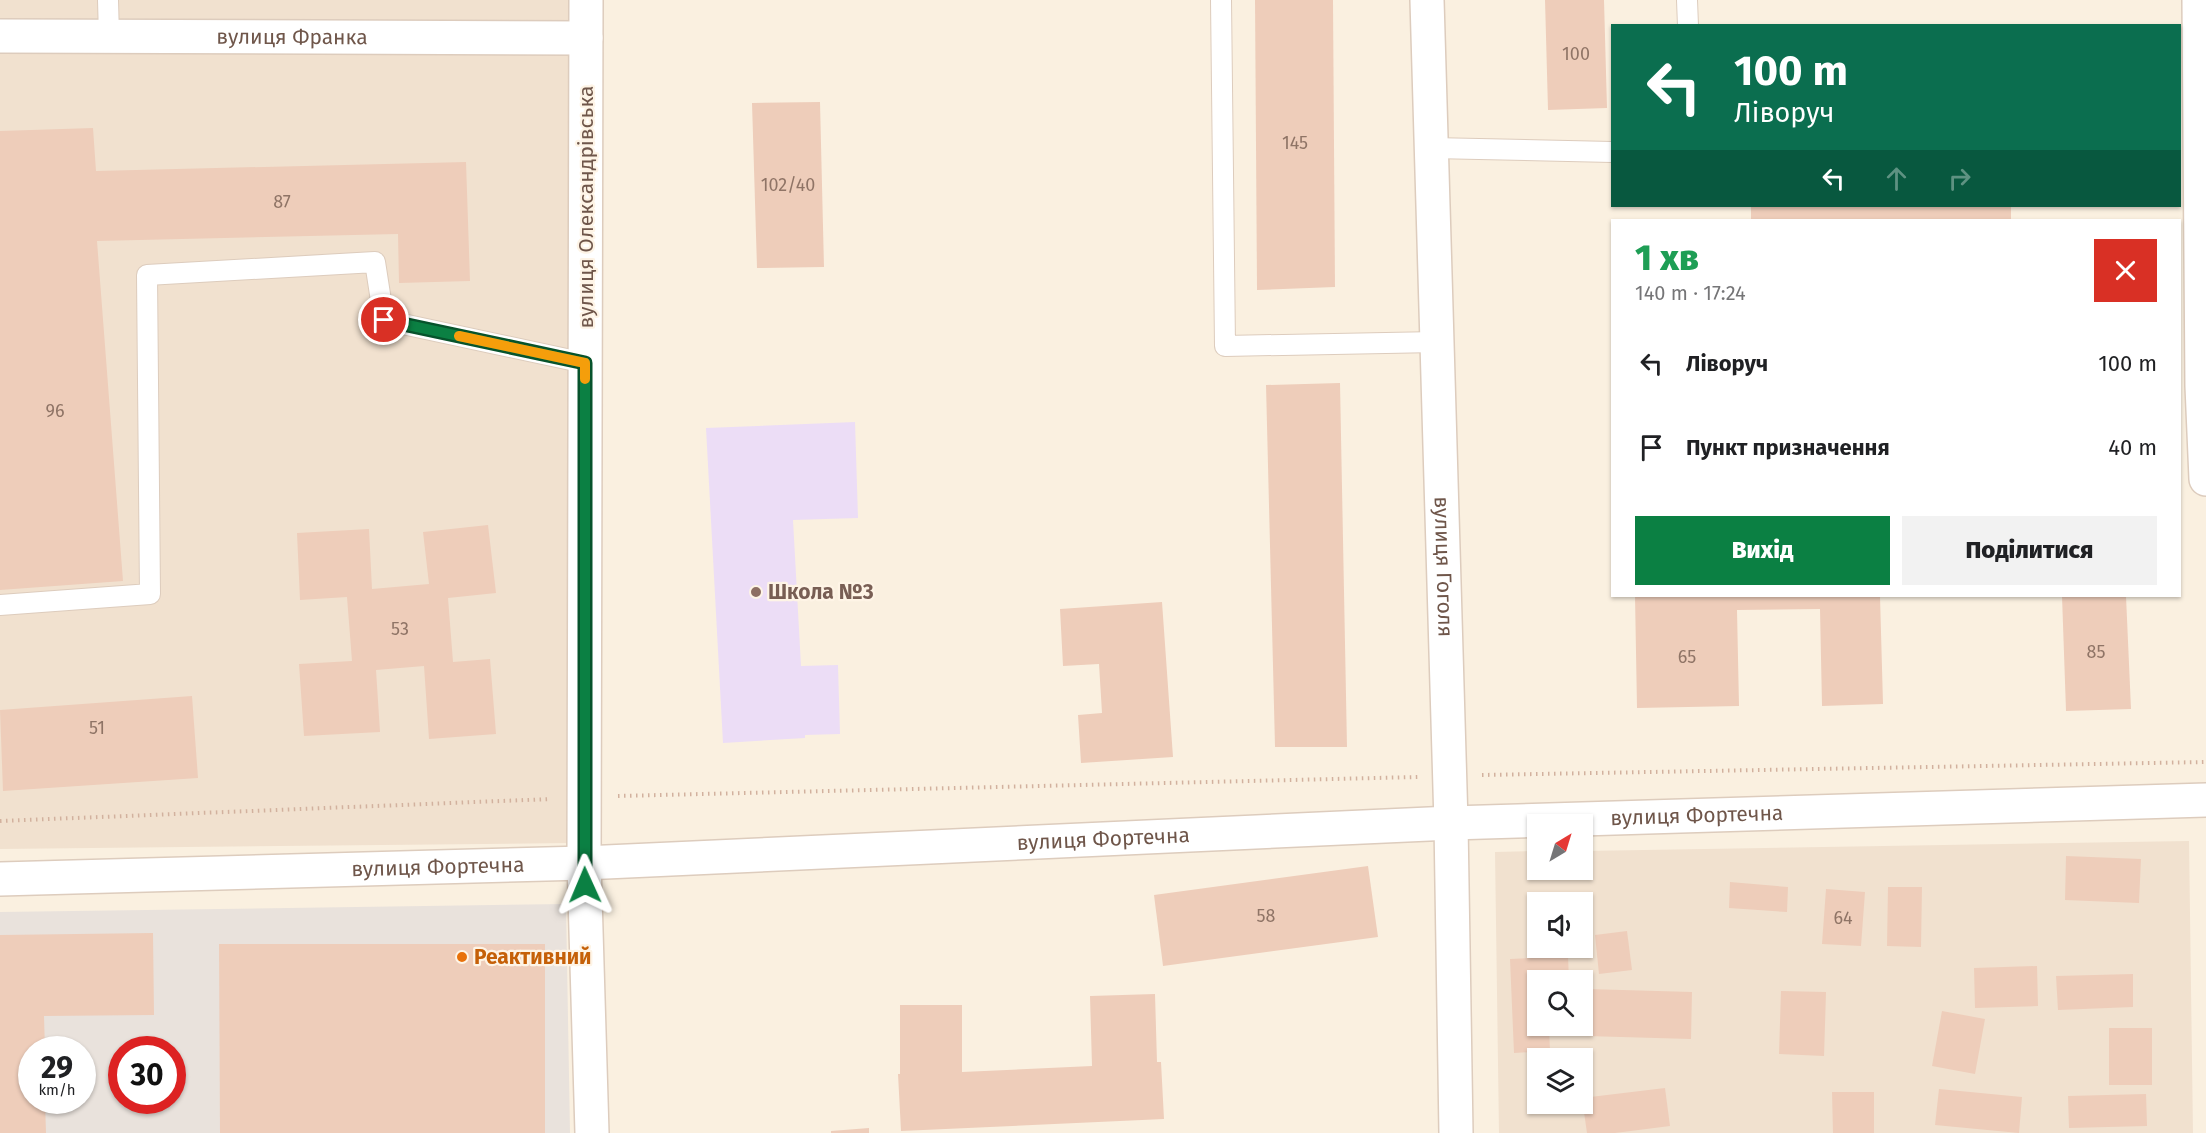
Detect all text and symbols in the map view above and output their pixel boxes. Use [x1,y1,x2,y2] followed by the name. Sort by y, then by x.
[216,24,368,50] street label: вулиця Франка
[1562,43,1590,65] house number: 100
[1734,46,1848,96] text: 100 m
[1635,48,1713,126] icon: left
[573,86,599,328] street label: вулиця Олександрівська
[1734,97,1834,129] text: Ліворуч
[1282,132,1308,154] house number: 145
[1817,162,1850,195] icon: left
[1880,162,1913,195] icon: ahead
[1943,162,1976,195] icon: right
[761,174,815,196] house number: 102/40
[273,191,291,213] house number: 87
[1635,236,1699,280] text: 1 хв
[2094,239,2157,302] button: close
[1635,281,1746,305] text: 140 m · 17:24
[358,294,409,345] pin
[367,303,400,336] icon: arrive
[1635,347,1668,380] icon: left
[1686,350,1768,377] text: Ліворуч
[2098,350,2157,377] text: 100 m
[45,400,65,422] house number: 96
[1635,431,1668,464] icon: arrive
[1686,434,1890,461] text: Пункт призначення
[2108,434,2157,461] text: 40 m
[1428,496,1459,638] street label: вулиця Гоголя
[1635,516,1890,585] button: Вихід
[1902,516,2157,585] button: Поділитися
[768,579,874,605] place label: Школа №3
[749,585,763,599] marker: Школа №3
[391,618,409,640] house number: 53
[2087,641,2105,663] house number: 85
[1678,646,1696,668] house number: 65
[89,717,105,739] house number: 51
[1610,800,1784,831] street label: вулиця Фортечна
[1527,814,1593,880] north arrow
[1527,814,1593,1114] map controls
[1016,822,1190,856] street label: вулиця Фортечна
[351,852,525,882] street label: вулиця Фортечна
[553,853,617,917] position arrow
[1527,892,1593,958] button: sound
[1257,905,1276,927] house number: 58
[1833,907,1853,929] house number: 64
[474,944,592,970] place label: Реактивний
[455,950,469,964] marker: Реактивний
[1527,970,1593,1036] button: search
[108,1036,186,1114] speed limit sign: 30
[1527,1048,1593,1114] button: layers
[41,1050,73,1086] text: 29
[38,1081,76,1099] text: km/h

